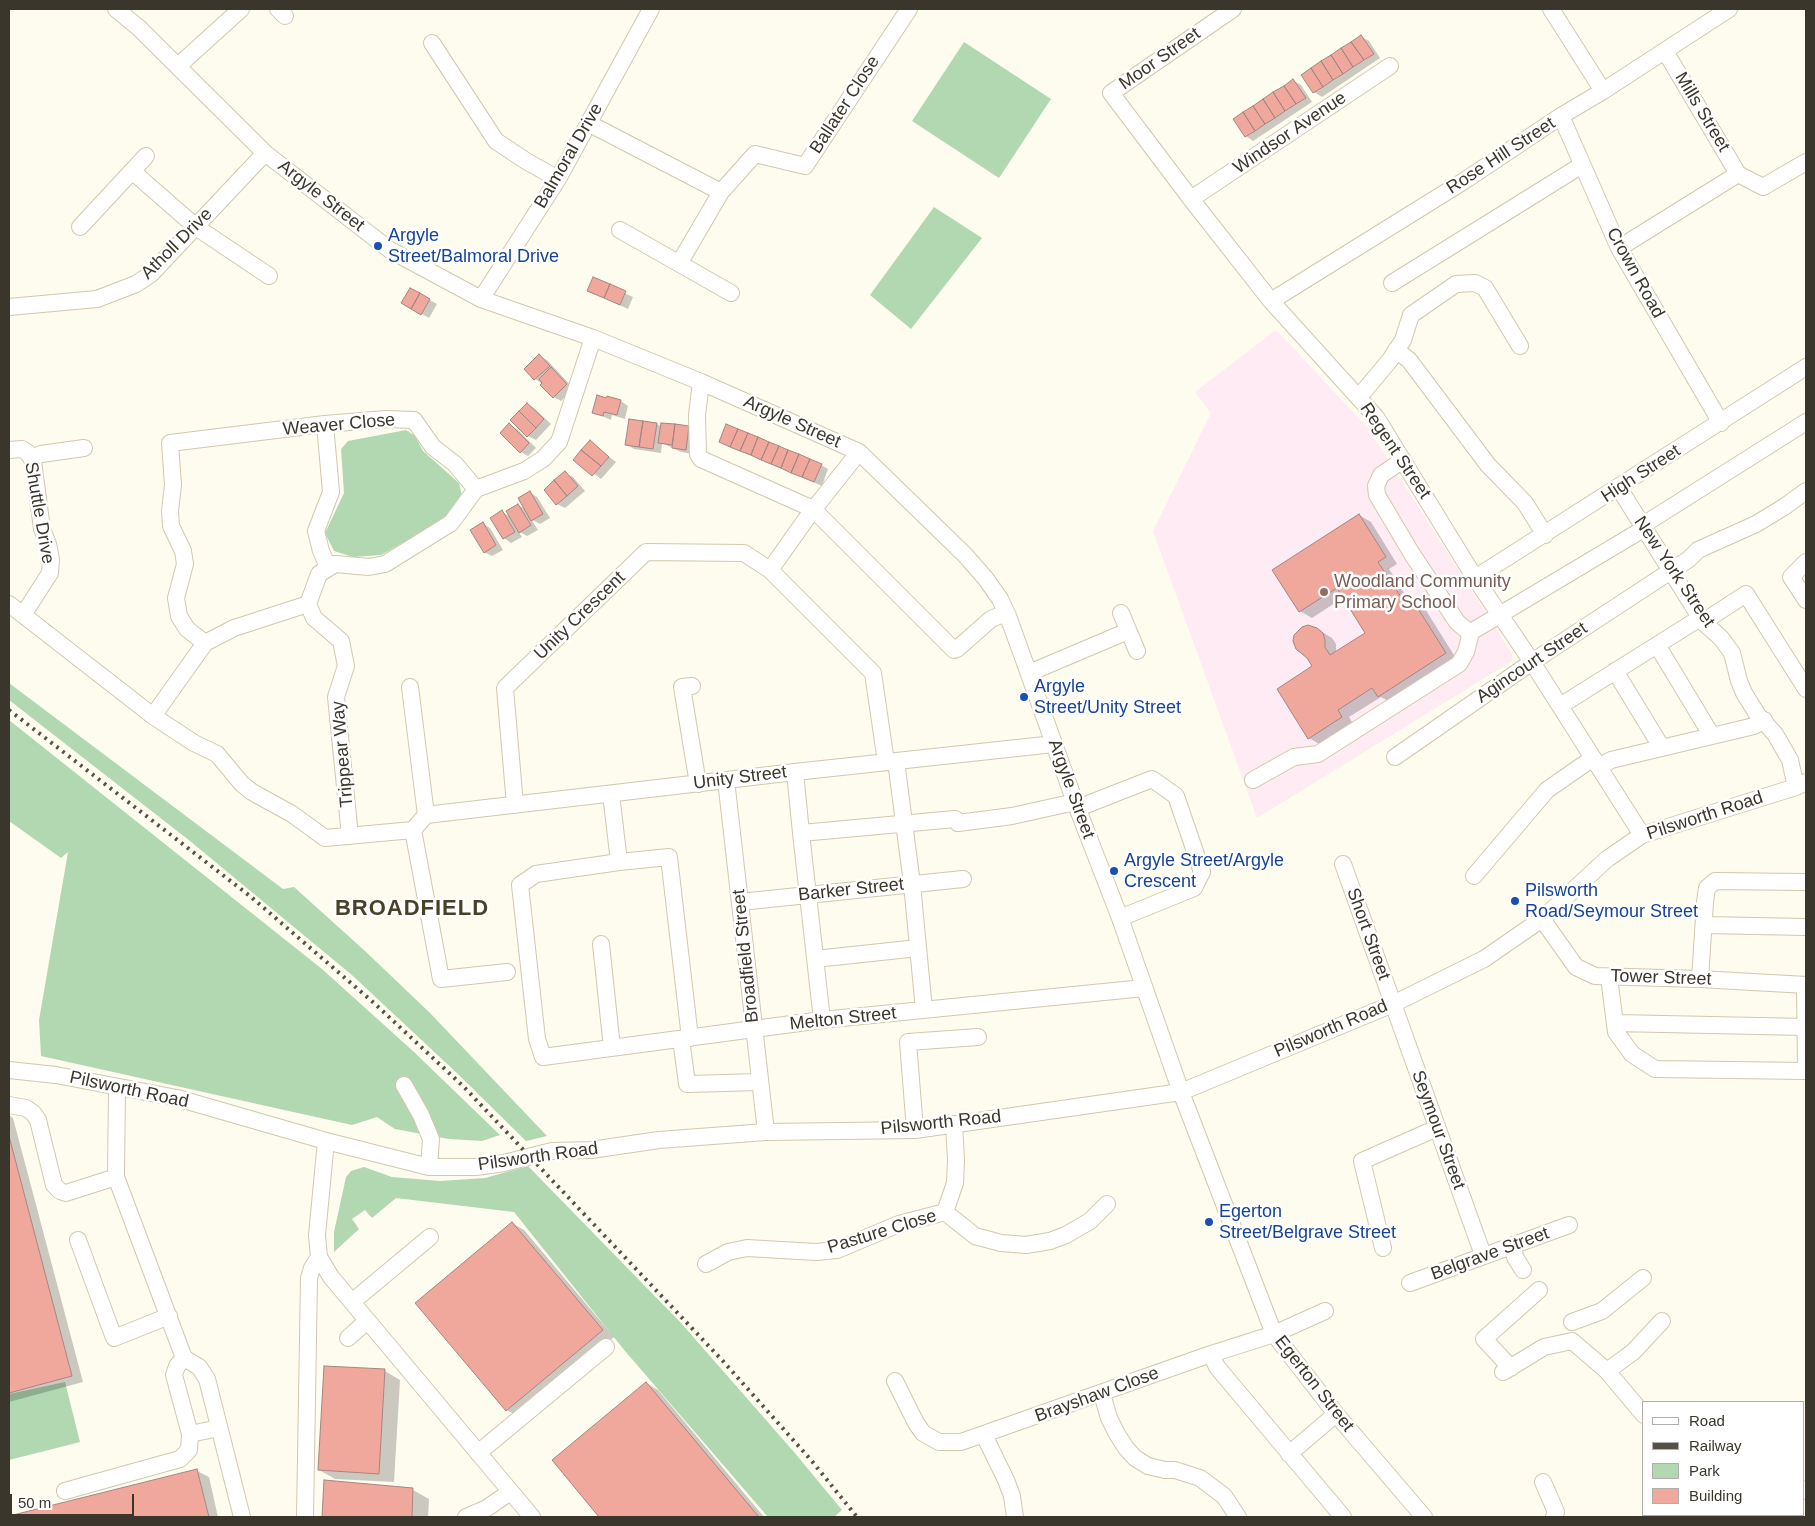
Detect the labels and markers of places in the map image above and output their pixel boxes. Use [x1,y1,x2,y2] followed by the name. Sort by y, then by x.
[388,225,559,268] place label: Argyle Street/Balmoral Drive
[372,240,384,252] marker: Argyle Street/Balmoral Drive
[1334,571,1511,614] place label: Woodland Community Primary School
[1318,586,1330,598] marker: Woodland Community Primary School
[1034,676,1181,719] place label: Argyle Street/Unity Street
[1018,691,1030,703] marker: Argyle Street/Unity Street
[1124,850,1284,892] place label: Argyle Street/Argyle Crescent
[1108,865,1120,877] marker: Argyle Street/Argyle Crescent
[1525,880,1698,922] place label: Pilsworth Road/Seymour Street
[1509,895,1521,907] marker: Pilsworth Road/Seymour Street
[1219,1201,1396,1244] place label: Egerton Street/Belgrave Street
[1203,1216,1215,1228] marker: Egerton Street/Belgrave Street

